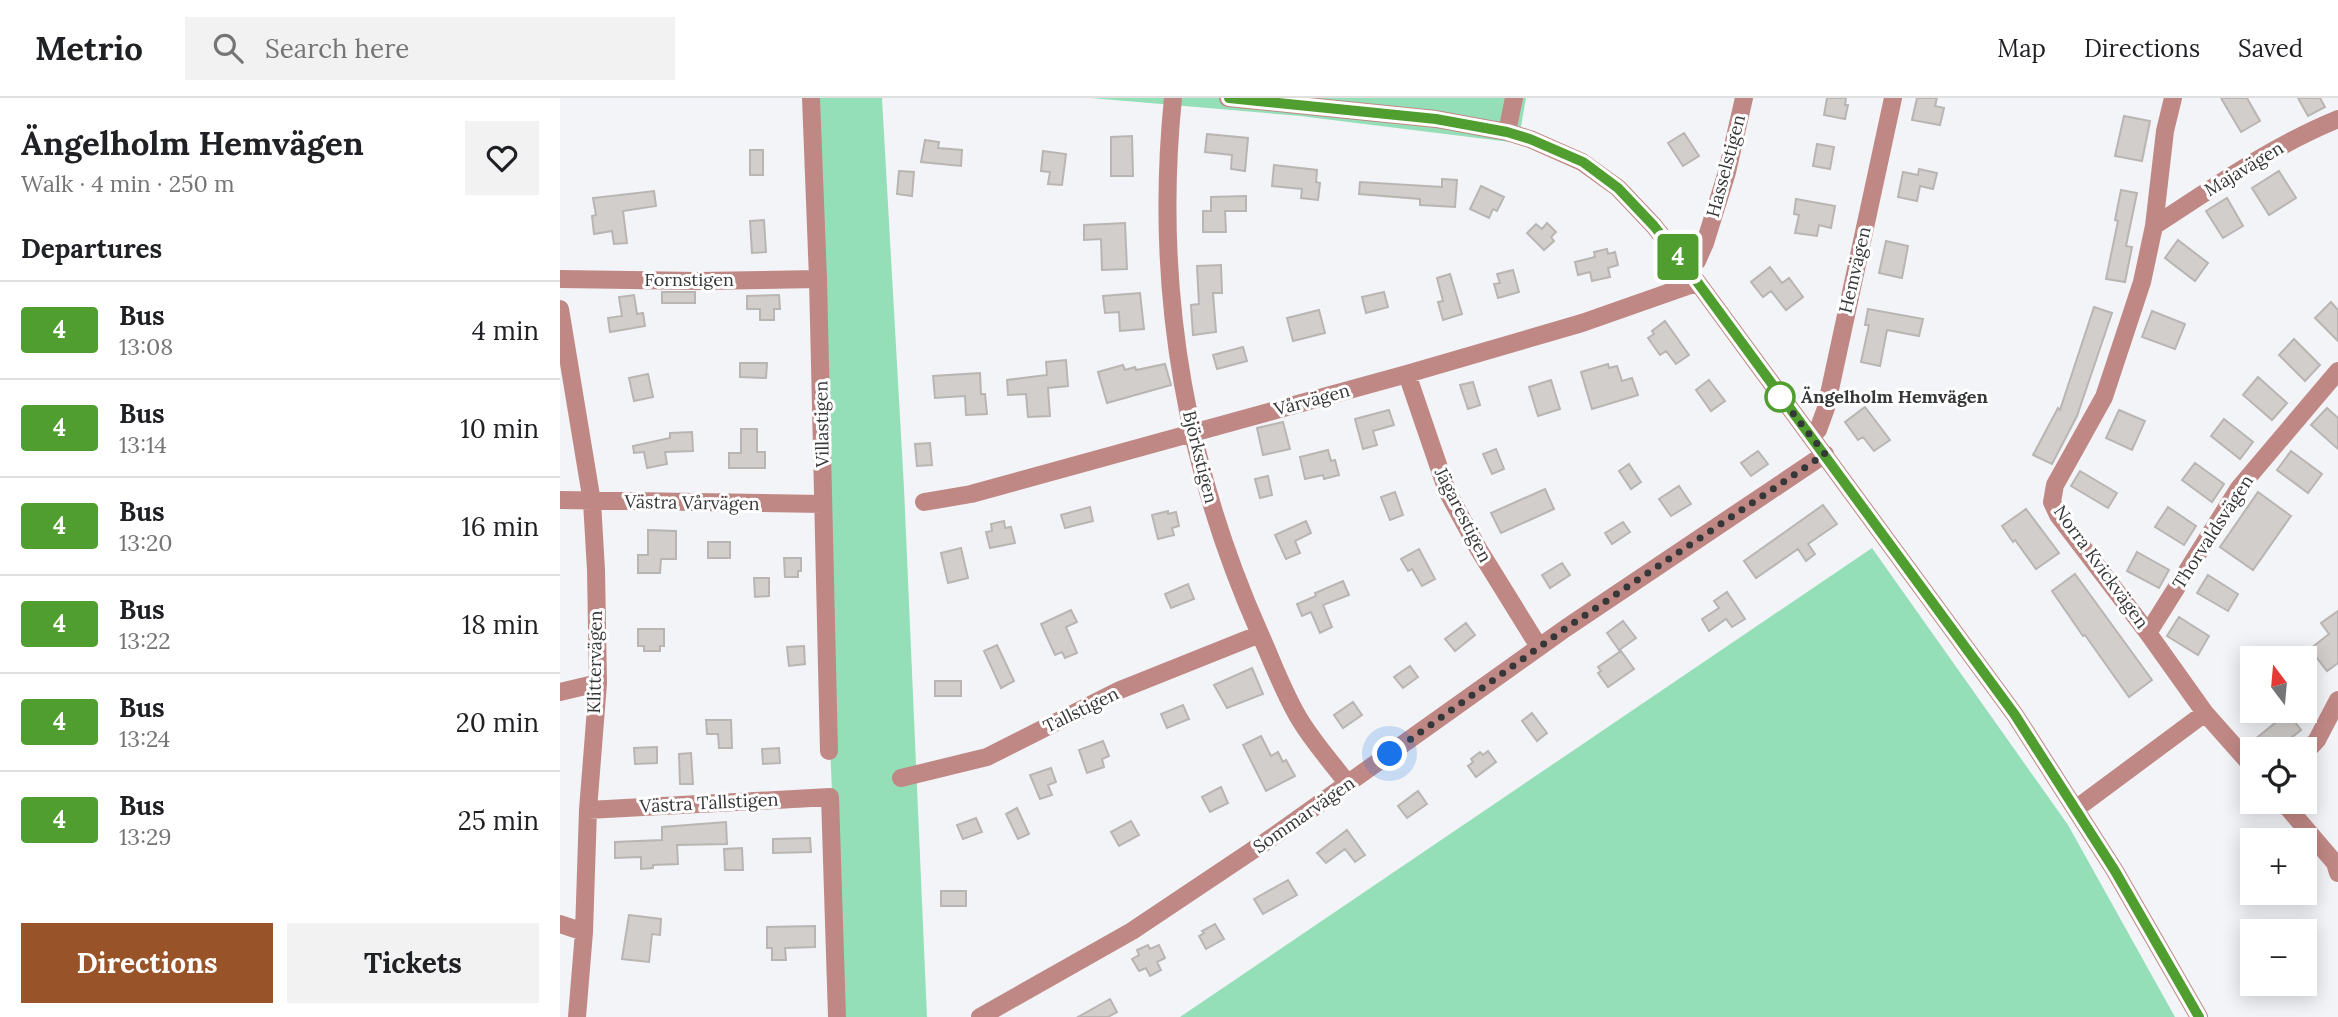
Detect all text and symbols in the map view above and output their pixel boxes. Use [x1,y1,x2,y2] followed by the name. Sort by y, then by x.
[185,17,675,80] search box
[35,27,143,69] text: Metrio
[209,29,247,67] icon: search
[265,32,409,65] text: Search here
[1997,33,2046,64] text: Map
[2084,33,2200,64] text: Directions
[2238,33,2303,64] text: Saved
[1701,112,1750,220] street label: Hasselstigen
[465,121,539,195] button: heart
[21,122,364,164] text: Ängelholm Hemvägen
[2200,136,2288,201] street label: Majavägen
[21,169,234,198] text: Walk · 4 min · 250 m
[1833,224,1876,315] street label: Hemvägen
[21,232,162,265] text: Departures
[1655,234,1701,280] line badge: 4
[1671,241,1685,272] text: 4
[644,268,734,291] street label: Fornstigen
[119,299,165,332] text: Bus
[53,314,66,345] text: 4
[472,314,539,347] text: 4 min
[119,332,173,361] text: 13:08
[1271,378,1352,421] street label: Vårvägen
[809,380,834,468] street label: Villastigen
[1765,382,1795,412] marker: Ängelholm Hemvägen
[1801,385,1988,408] place label: Ängelholm Hemvägen
[119,397,165,430] text: Bus
[1178,408,1223,506] street label: Björkstigen
[53,412,66,443] text: 4
[460,412,539,445] text: 10 min
[119,430,167,459] text: 13:14
[1429,463,1497,566] street label: Jägarestigen
[2167,470,2258,593] street label: Thorvaldsvägen
[623,490,760,515] street label: Västra Vårvägen
[119,495,165,528] text: Bus
[2049,500,2154,633] street label: Norra Kvickvägen
[53,510,66,541] text: 4
[461,510,539,543] text: 16 min
[119,528,173,557] text: 13:20
[119,593,165,626] text: Bus
[53,608,66,639] text: 4
[462,608,539,641] text: 18 min
[582,610,607,714] street label: Klittervägen
[119,626,171,655] text: 13:22
[2240,646,2317,723] north arrow
[2240,646,2317,996] map controls
[1039,681,1122,738] street label: Tallstigen
[119,691,165,724] text: Bus
[53,706,66,737] text: 4
[456,706,539,739] text: 20 min
[119,724,170,753] text: 13:24
[1372,736,1407,771] your location
[2240,737,2317,814] button: locate
[1248,771,1359,858] street label: Sommarvägen
[638,787,779,818] street label: Västra Tallstigen
[119,789,165,822] text: Bus
[53,804,66,835] text: 4
[458,804,539,837] text: 25 min
[119,822,172,851] text: 13:29
[2240,828,2317,905] button: +
[2240,919,2317,996] button: −
[21,923,273,1003] button: Directions
[287,923,539,1003] button: Tickets

